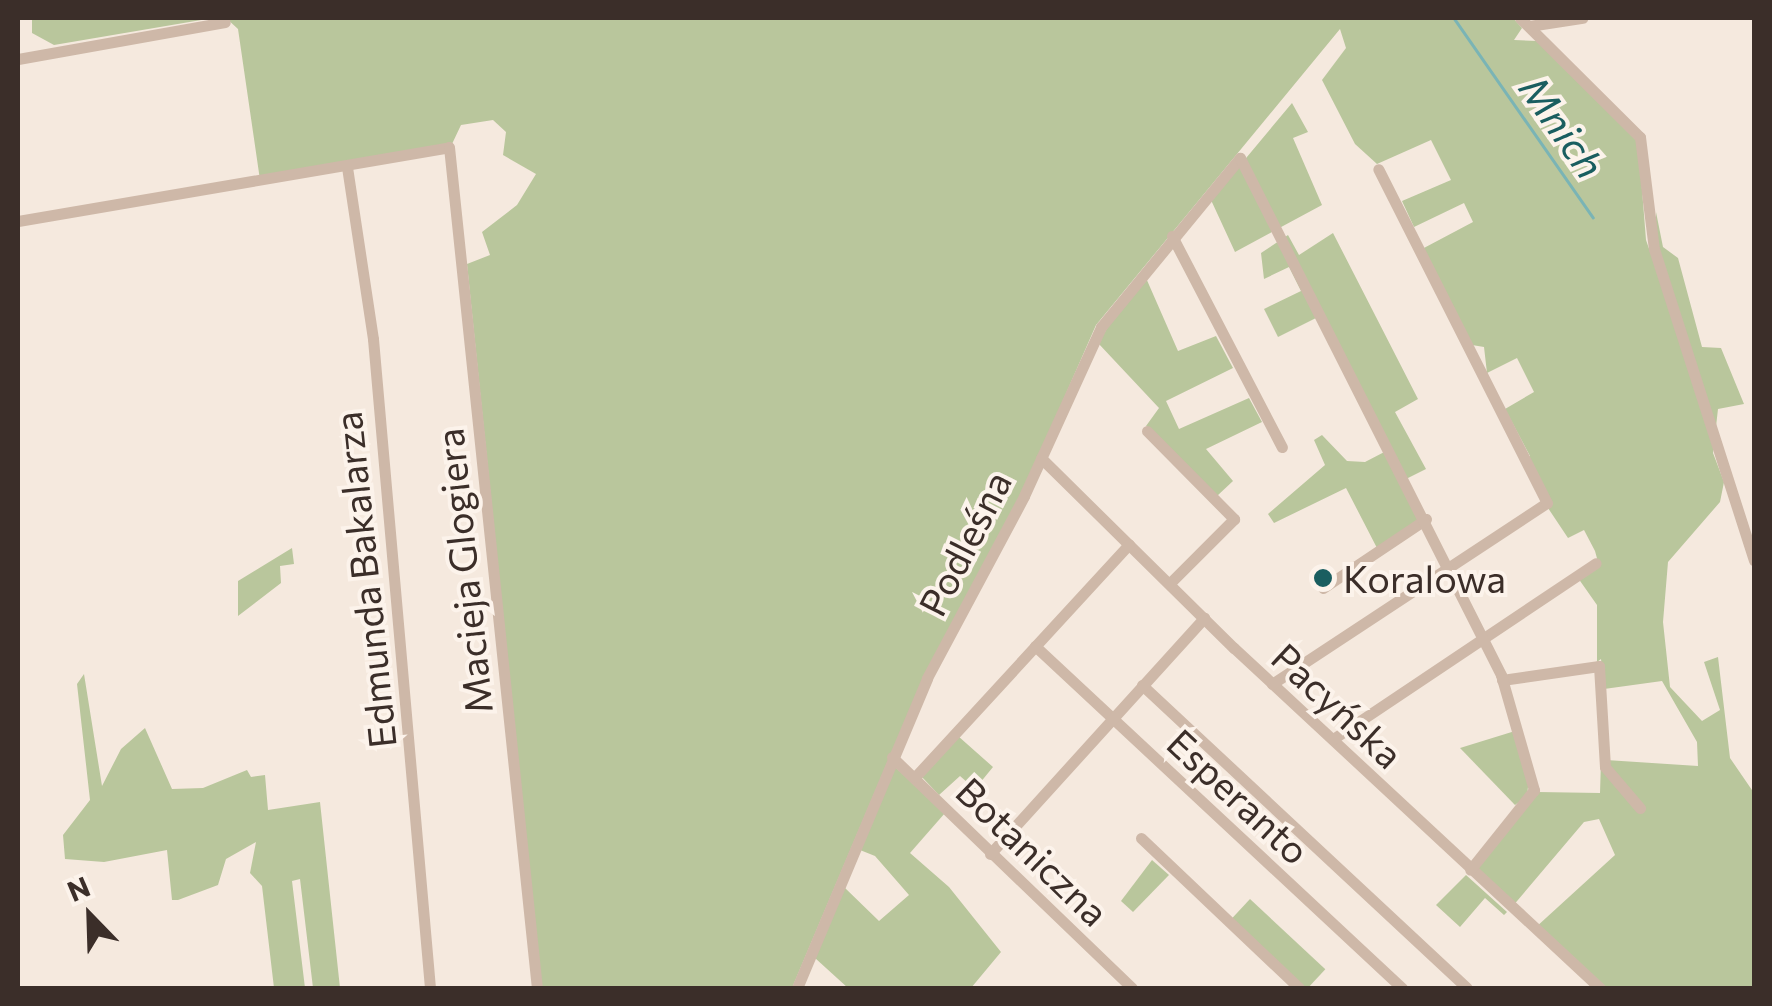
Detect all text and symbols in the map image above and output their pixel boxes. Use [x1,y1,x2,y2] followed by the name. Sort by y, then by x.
[1511,65,1615,187] water label: Mnich
[324,409,404,751] street label: Edmunda Bakalarza
[425,426,501,716] street label: Macieja Glogiera
[908,463,1020,623] street label: Podleśna
[1343,555,1506,601] place label: Koralowa
[1312,567,1334,589] marker: Koralowa
[1263,633,1413,777] street label: Pacyńska
[1159,719,1319,873] street label: Esperanto
[948,767,1118,935] street label: Botaniczna
[40,866,140,966] north arrow
[62,869,95,908] text: N

